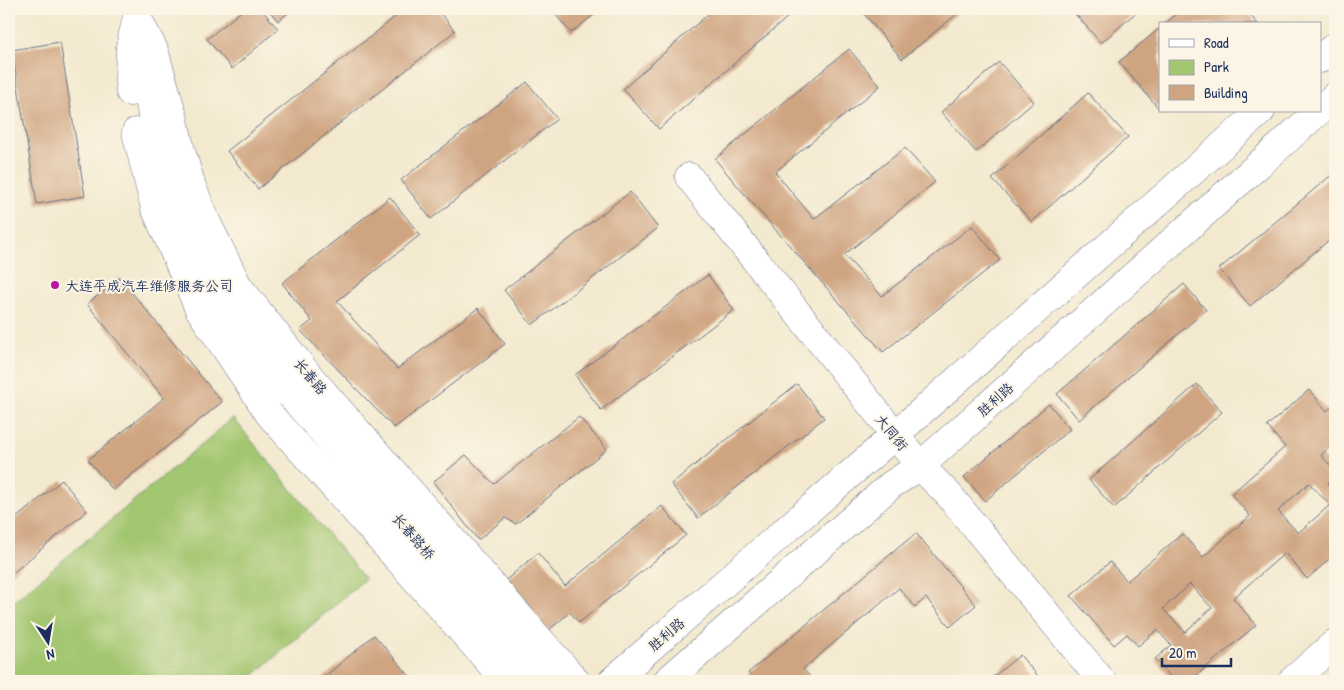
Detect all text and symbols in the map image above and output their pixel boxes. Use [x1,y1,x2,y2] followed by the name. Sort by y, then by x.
[1159,22,1322,112] legend
[1204,32,1229,53] text: Road
[1204,56,1229,77] text: Park
[1204,82,1248,103] text: Building
[65,276,233,295] place label: 大连平成汽车维修服务公司
[49,279,61,291] marker: 大连平成汽车维修服务公司
[290,354,332,398] street label: 长春路
[973,378,1017,420] street label: 胜利路
[871,410,913,454] street label: 大同街
[388,509,440,563] street label: 长春路桥
[644,613,688,655] street label: 胜利路
[22,618,72,668] north arrow
[1162,635,1230,667] scale bar
[1169,642,1196,663] text: 20 m
[45,645,56,665] text: N

